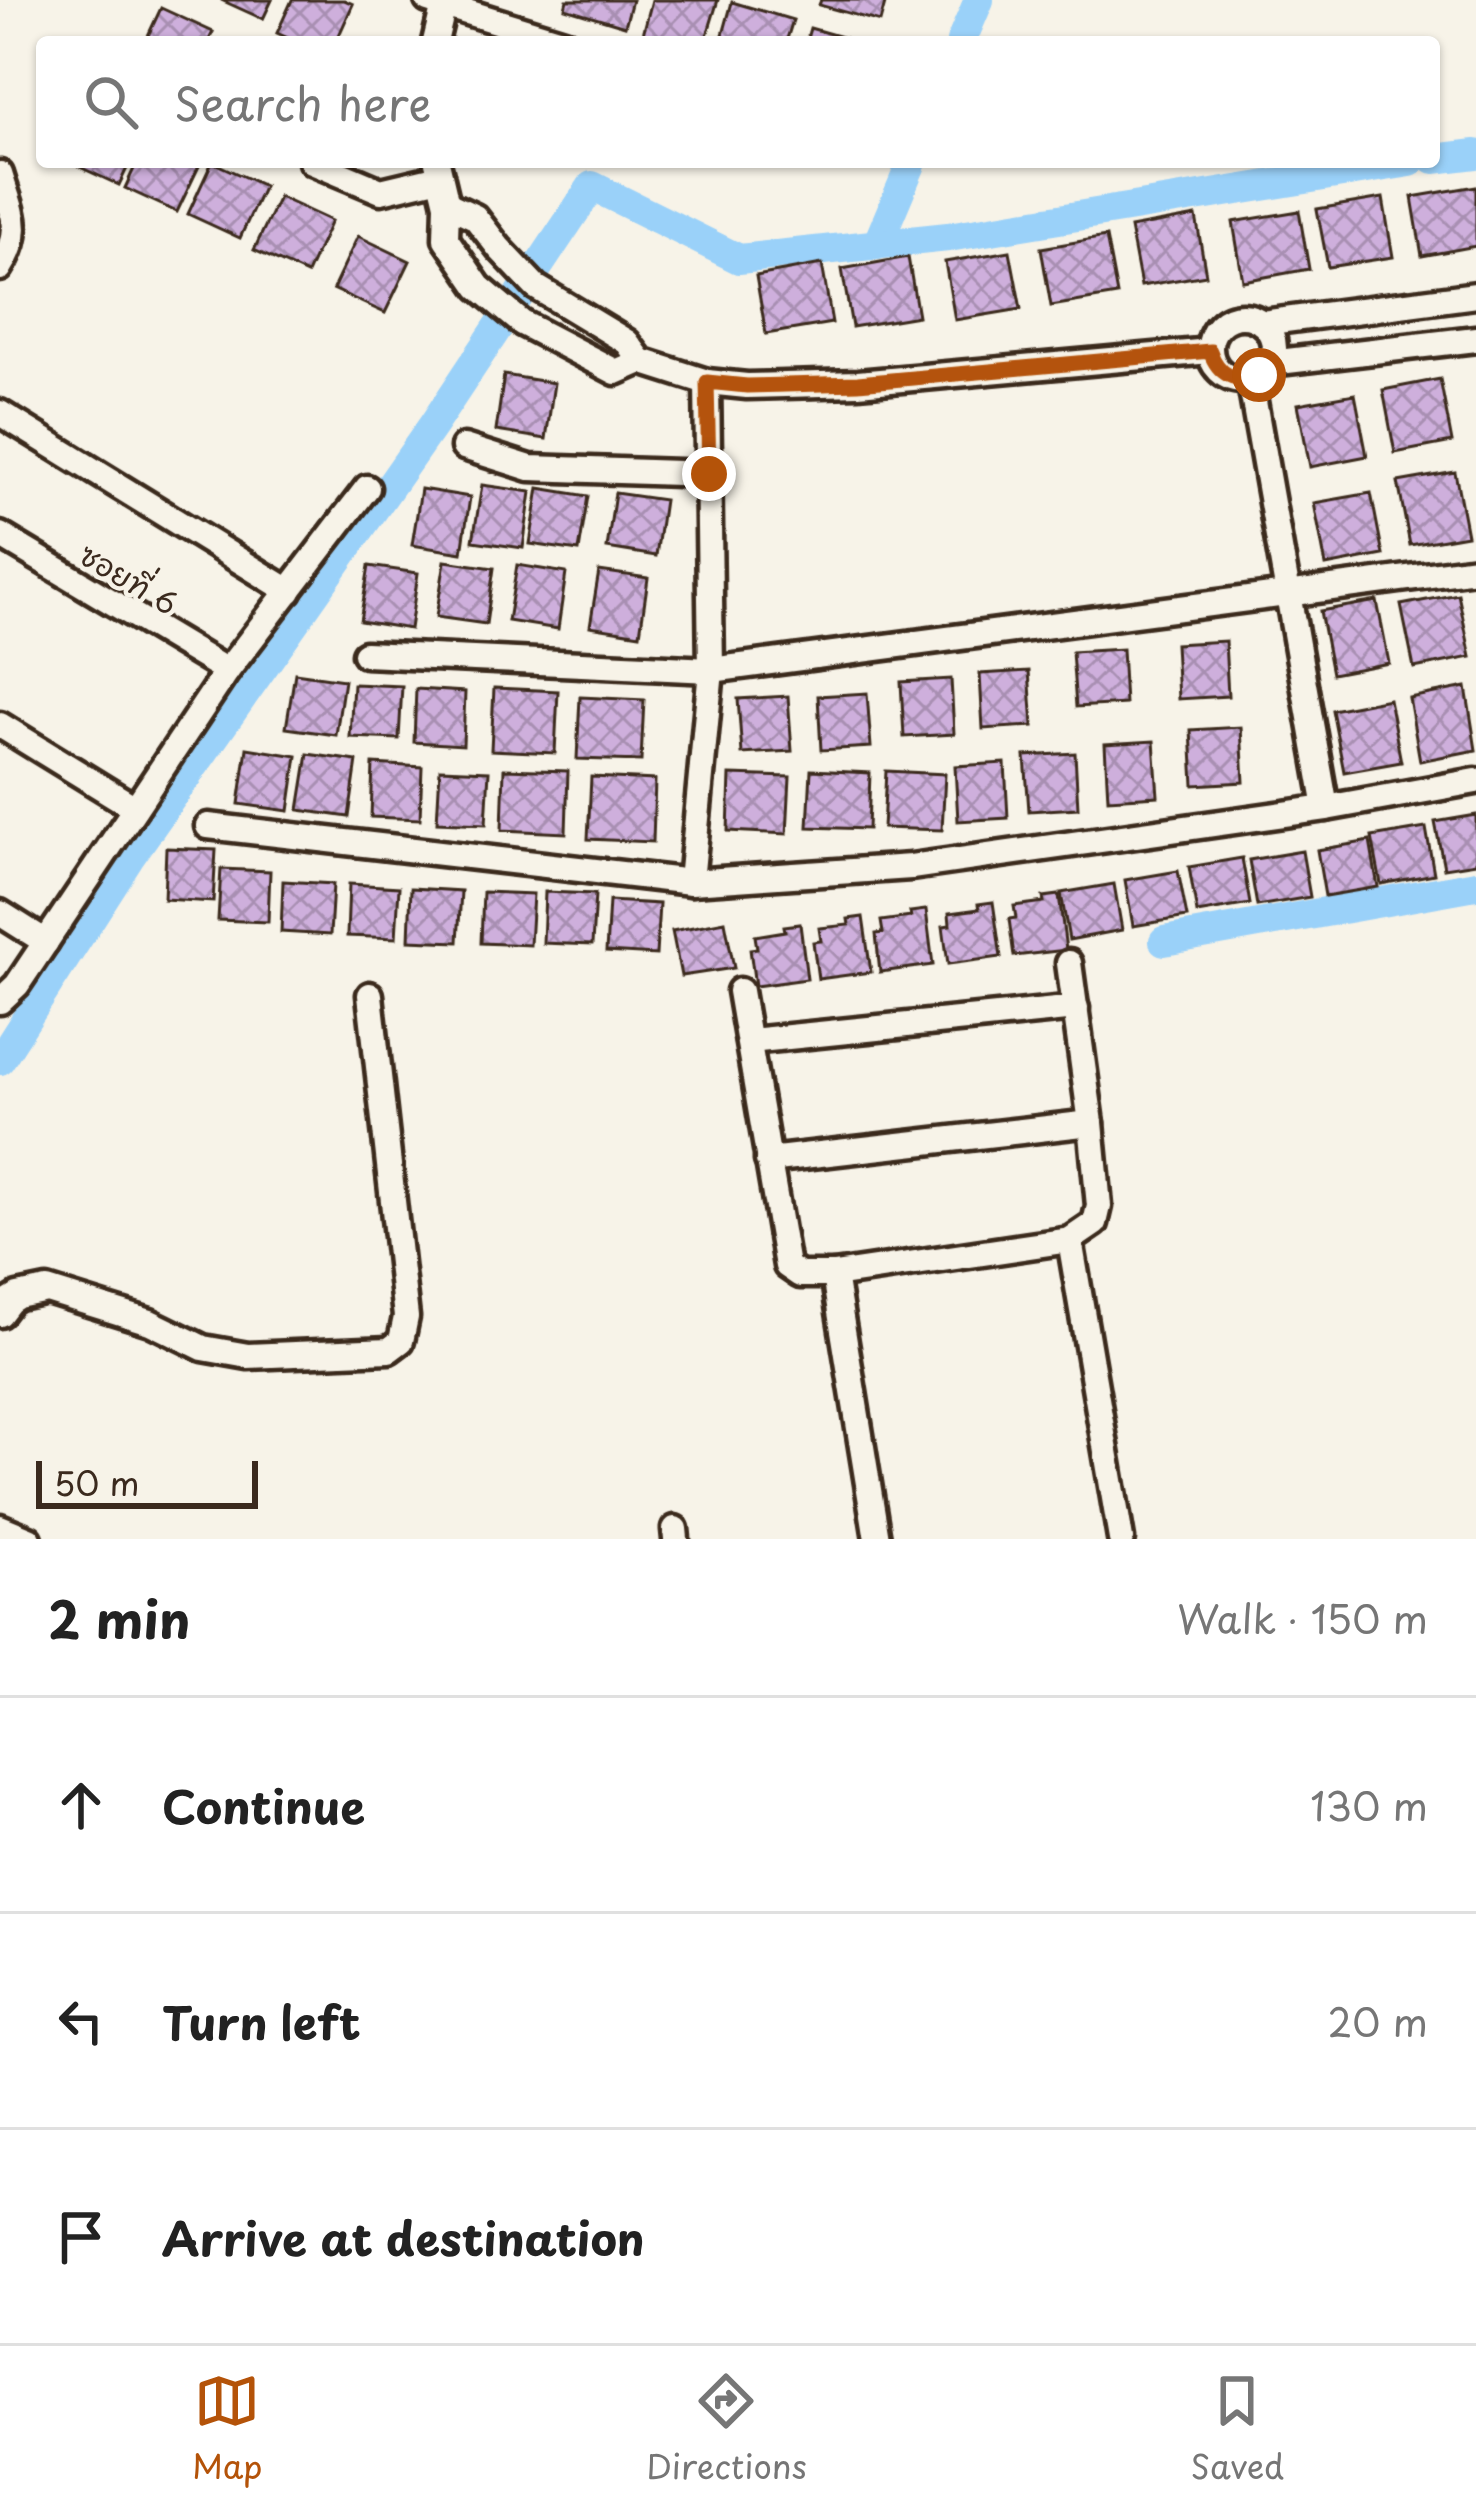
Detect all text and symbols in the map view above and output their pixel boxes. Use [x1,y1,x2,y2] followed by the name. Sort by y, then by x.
[36,36,1440,168] search box
[174,68,431,136] text: Search here
[78,69,144,135] icon: search
[1232,348,1286,402] route start
[682,447,736,501] route end
[71,528,189,625] street label: ซอยที่ 6
[36,1455,258,1508] scale bar
[54,1457,140,1507] text: 50 m
[48,1579,190,1656] text: 2 min
[1177,1588,1428,1647] text: Walk · 150 m
[162,1771,365,1839] text: Continue
[48,1772,114,1838] icon: ahead
[1310,1775,1428,1834] text: 130 m
[162,1987,361,2055] text: Turn left
[48,1988,114,2054] icon: left
[1327,1991,1428,2050] text: 20 m
[162,2203,645,2271] text: Arrive at destination
[48,2204,114,2270] icon: arrive
[192,2368,262,2490] tab: Map
[646,2368,807,2490] tab: Directions
[1190,2368,1284,2490] tab: Saved

